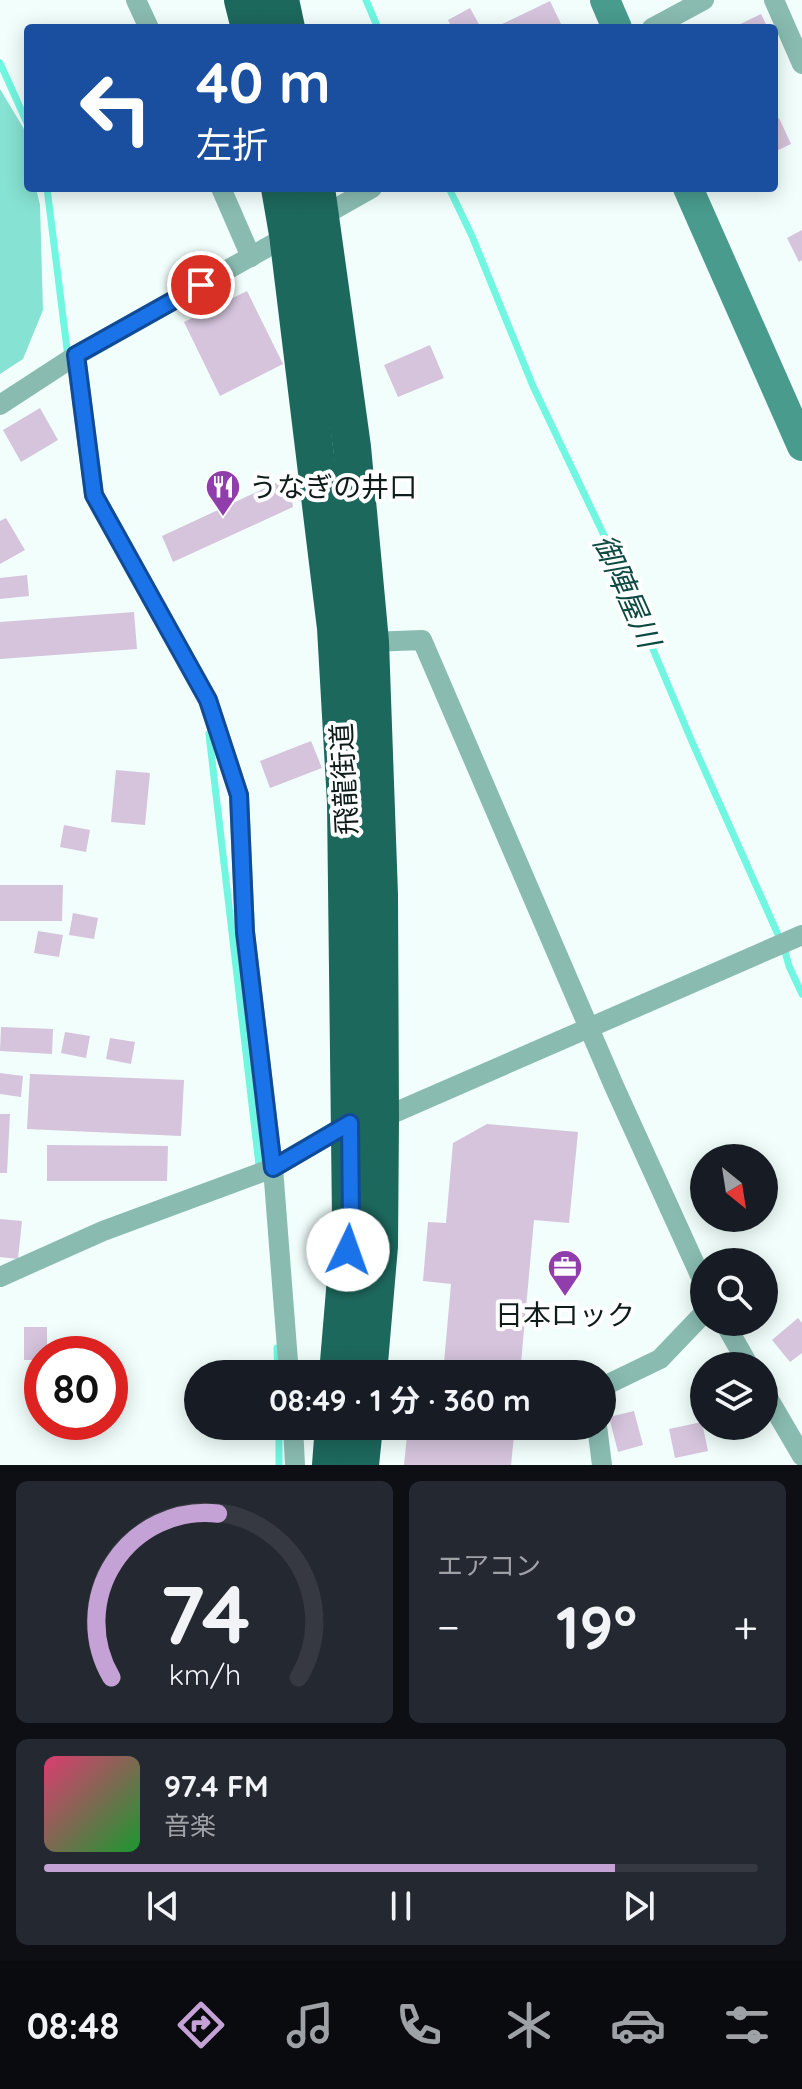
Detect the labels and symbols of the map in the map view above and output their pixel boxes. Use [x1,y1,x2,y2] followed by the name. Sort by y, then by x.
[167,251,235,319] pin
[204,468,242,518] restaurant icon: うなぎの井口
[249,469,417,504] place label: うなぎの井口
[585,528,670,656] water label: 御陣屋川
[323,722,364,836] street label: 飛龍街道
[690,1144,778,1232] north arrow
[306,1208,390,1292] position arrow
[546,1248,584,1298] office icon: 日本ロック
[495,1297,635,1332] place label: 日本ロック
[24,1336,128,1440] speed limit sign: 80

